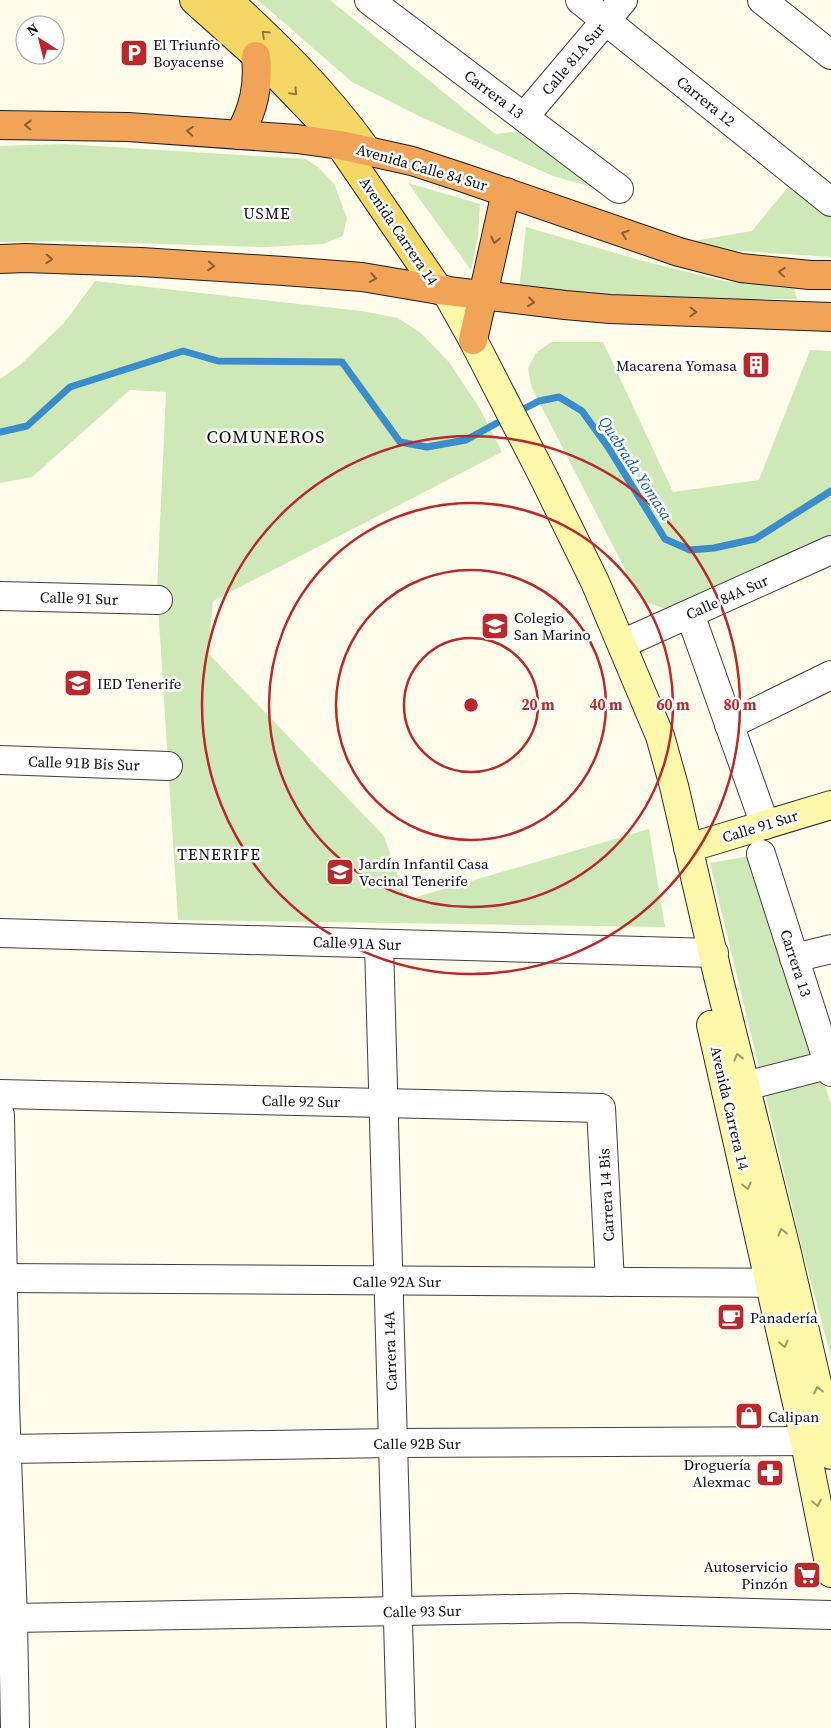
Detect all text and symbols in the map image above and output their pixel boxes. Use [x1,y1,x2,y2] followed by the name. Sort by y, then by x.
[15,15,65,65] north arrow
[22,18,42,41] text: N
[537,18,610,100] street label: Calle 81A Sur
[261,31,270,40] one-way arrow
[153,34,224,72] place label: El Triunfo Boyacense
[119,38,149,68] parking icon: El Triunfo Boyacense
[460,65,528,123] street label: Carrera 13
[672,71,740,131] street label: Carrera 12
[288,86,297,95] one-way arrow
[24,120,32,130] one-way arrow
[186,126,194,137] one-way arrow
[354,138,491,196] street label: Avenida Calle 84 Sur
[355,173,443,290] street label: Avenida Carrera 14
[243,202,291,224] district label: USME
[621,230,630,240] one-way arrow
[490,235,501,244] one-way arrow
[45,254,53,264] one-way arrow
[207,261,215,272] one-way arrow
[778,267,786,278] one-way arrow
[369,273,377,283] one-way arrow
[528,296,536,307] one-way arrow
[690,307,698,317] one-way arrow
[741,350,771,380] building icon: Macarena Yomasa
[616,355,737,376] place label: Macarena Yomasa
[594,412,678,525] water label: Quebrada Yomasa
[206,424,326,449] district label: COMUNEROS
[682,569,772,625] street label: Calle 84A Sur
[40,586,119,610] street label: Calle 91 Sur
[514,607,591,645] place label: Colegio San Marino
[480,611,510,641] school or university icon: Colegio San Marino
[63,668,93,698] school or university icon: IED Tenerife
[97,673,182,694] place label: IED Tenerife
[521,694,555,715] text: 20 m
[589,694,623,715] text: 40 m
[656,694,690,715] text: 60 m
[723,694,757,715] text: 80 m
[462,696,480,714] centre of rings
[28,751,141,775] street label: Calle 91B Bis Sur
[719,804,801,847] street label: Calle 91 Sur
[177,843,261,865] district label: TENERIFE
[358,853,489,891] place label: Jardín Infantil Casa Vecinal Tenerife
[325,857,355,887] school or university icon: Jardín Infantil Casa Vecinal Tenerife
[775,927,817,999] street label: Carrera 13
[313,931,402,955] street label: Calle 91A Sur
[706,1044,755,1173] street label: Avenida Carrera 14
[734,1054,744,1062] one-way arrow
[262,1090,341,1112] street label: Calle 92 Sur
[593,1148,619,1242] street label: Carrera 14 Bis
[742,1181,752,1190] one-way arrow
[777,1227,788,1236] one-way arrow
[353,1271,442,1292] street label: Calle 92A Sur
[716,1302,746,1332] cafe icon: Panadería
[750,1307,818,1328] place label: Panadería
[378,1311,402,1391] street label: Carrera 14A
[778,1340,789,1348] one-way arrow
[813,1386,824,1395] one-way arrow
[734,1401,764,1431] shop icon: Calipan
[768,1406,819,1427] place label: Calipan
[373,1433,462,1454] street label: Calle 92B Sur
[683,1454,751,1492] place label: Droguería Alexmac
[755,1458,785,1488] pharmacy icon: Droguería Alexmac
[812,1499,822,1507] one-way arrow
[704,1556,788,1594] place label: Autoservicio Pinzón
[792,1560,822,1590] supermarket icon: Autoservicio Pinzón
[383,1600,462,1622] street label: Calle 93 Sur

